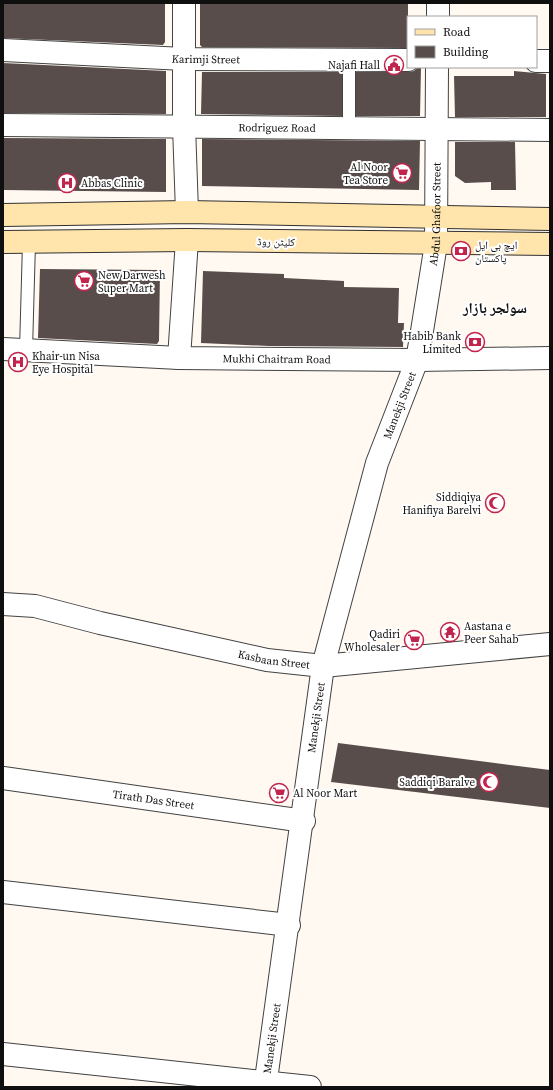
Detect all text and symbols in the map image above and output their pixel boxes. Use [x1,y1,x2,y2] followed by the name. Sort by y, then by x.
[407,16,537,68] legend
[443,24,470,40] text: Road
[443,44,488,60] text: Building
[171,51,240,67] street label: Karimji Street
[383,54,405,76] public building icon: Najafi Hall
[328,58,380,73] place label: Najafi Hall
[238,120,317,135] street label: Rodriguez Road
[343,160,388,188] place label: Al Noor Tea Store
[391,162,413,184] supermarket icon: Al Noor Tea Store
[425,162,444,267] street label: Abdul Ghafoor Street
[56,172,78,194] hospital icon: Abbas Clinic
[81,176,143,191] place label: Abbas Clinic
[257,234,296,250] street label: کلیٹن روڈ
[475,238,517,266] place label: ایچ بی ایل پاکستان
[450,240,472,262] bank icon: ایچ بی ایل پاکستان
[98,268,166,296] place label: New Darwesh Super Mart
[73,270,95,292] supermarket icon: New Darwesh Super Mart
[462,297,527,318] district label: سولجر بازار
[403,329,462,357] place label: Habib Bank Limited
[464,331,486,353] bank icon: Habib Bank Limited
[32,349,100,377] place label: Khair-un Nisa Eye Hospital
[7,351,29,373] hospital icon: Khair-un Nisa Eye Hospital
[223,351,332,367] street label: Mukhi Chaitram Road
[380,369,419,441] street label: Manekji Street
[402,490,481,518] place label: Siddiqiya Hanifiya Barelvi
[484,492,506,514] mosque icon: Siddiqiya Hanifiya Barelvi
[464,619,518,647] place label: Aastana e Peer Sahab
[439,621,461,643] temple icon: Aastana e Peer Sahab
[344,627,400,655] place label: Qadiri Wholesaler
[403,629,425,651] supermarket icon: Qadiri Wholesaler
[236,646,311,672] street label: Kasbaan Street
[304,681,328,754] street label: Manekji Street
[478,771,500,793] mosque icon: Saddiqi Baralve
[399,775,475,790] place label: Saddiqi Baralve
[268,782,290,804] supermarket icon: Al Noor Mart
[112,786,196,813] street label: Tirath Das Street
[293,786,357,801] place label: Al Noor Mart
[259,1002,284,1075] street label: Manekji Street

